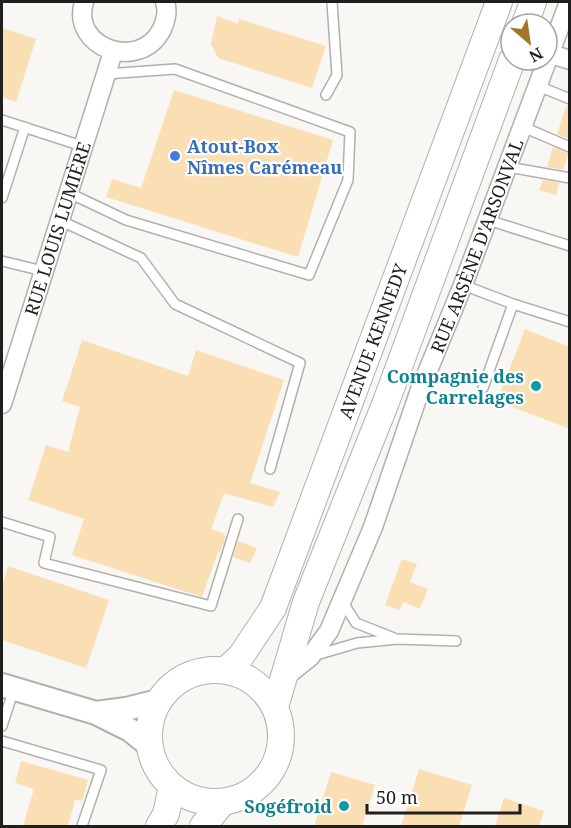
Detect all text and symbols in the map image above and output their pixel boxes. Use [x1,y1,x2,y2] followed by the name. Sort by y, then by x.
[499,12,559,72] north arrow
[525,42,547,68] text: N
[187,134,342,179] place label: Atout-Box Nîmes Carémeau
[425,135,529,356] street label: RUE ARSÈNE D'ARSONVAL
[19,139,96,318] street label: RUE LOUIS LUMIÈRE
[168,149,182,163] marker: Atout-Box Nîmes Carémeau
[333,260,413,422] street label: AVENUE KENNEDY
[387,364,524,409] place label: Compagnie des Carrelages
[529,379,543,393] marker: Compagnie des Carrelages
[367,777,520,815] scale bar
[376,785,418,809] text: 50 m
[244,794,332,818] place label: Sogéfroid
[337,799,351,813] marker: Sogéfroid

